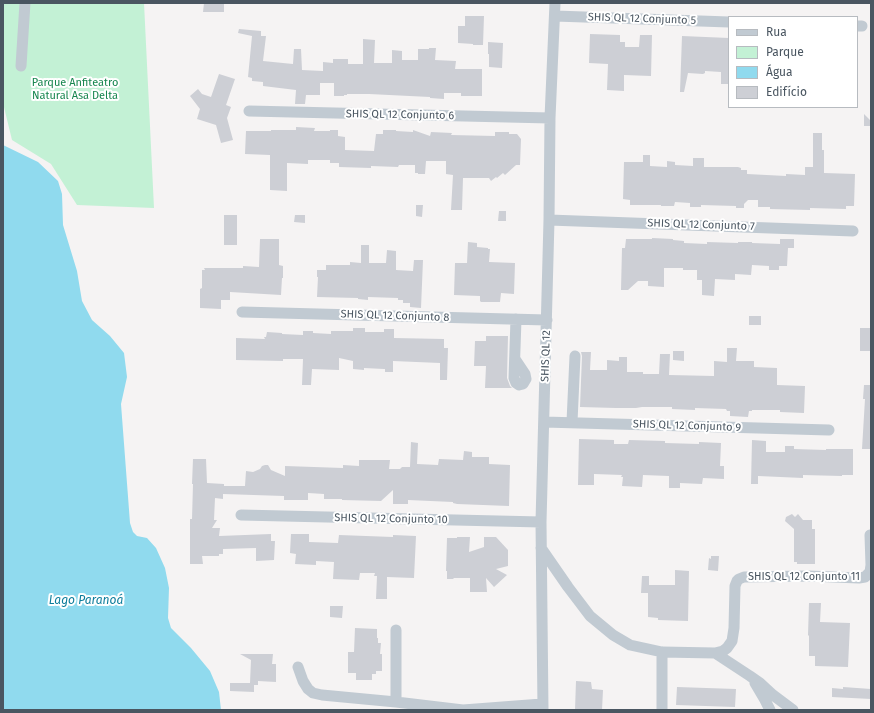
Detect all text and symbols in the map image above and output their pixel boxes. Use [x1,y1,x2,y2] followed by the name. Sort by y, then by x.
[588,11,696,27] street label: SHIS QL 12 Conjunto 5
[728,16,858,108] legend
[766,25,787,39] text: Rua
[766,45,804,59] text: Parque
[766,65,793,79] text: Água
[32,76,118,102] park label: Parque Anfiteatro Natural Asa Delta
[766,85,807,99] text: Edifício
[346,107,454,123] street label: SHIS QL 12 Conjunto 6
[647,217,755,233] street label: SHIS QL 12 Conjunto 7
[340,308,450,324] street label: SHIS QL 12 Conjunto 8
[538,330,554,382] street label: SHIS QL 12
[633,418,741,434] street label: SHIS QL 12 Conjunto 9
[334,511,448,527] street label: SHIS QL 12 Conjunto 10
[748,570,860,584] street label: SHIS QL 12 Conjunto 11
[49,594,123,608] water label: Lago Paranoá

